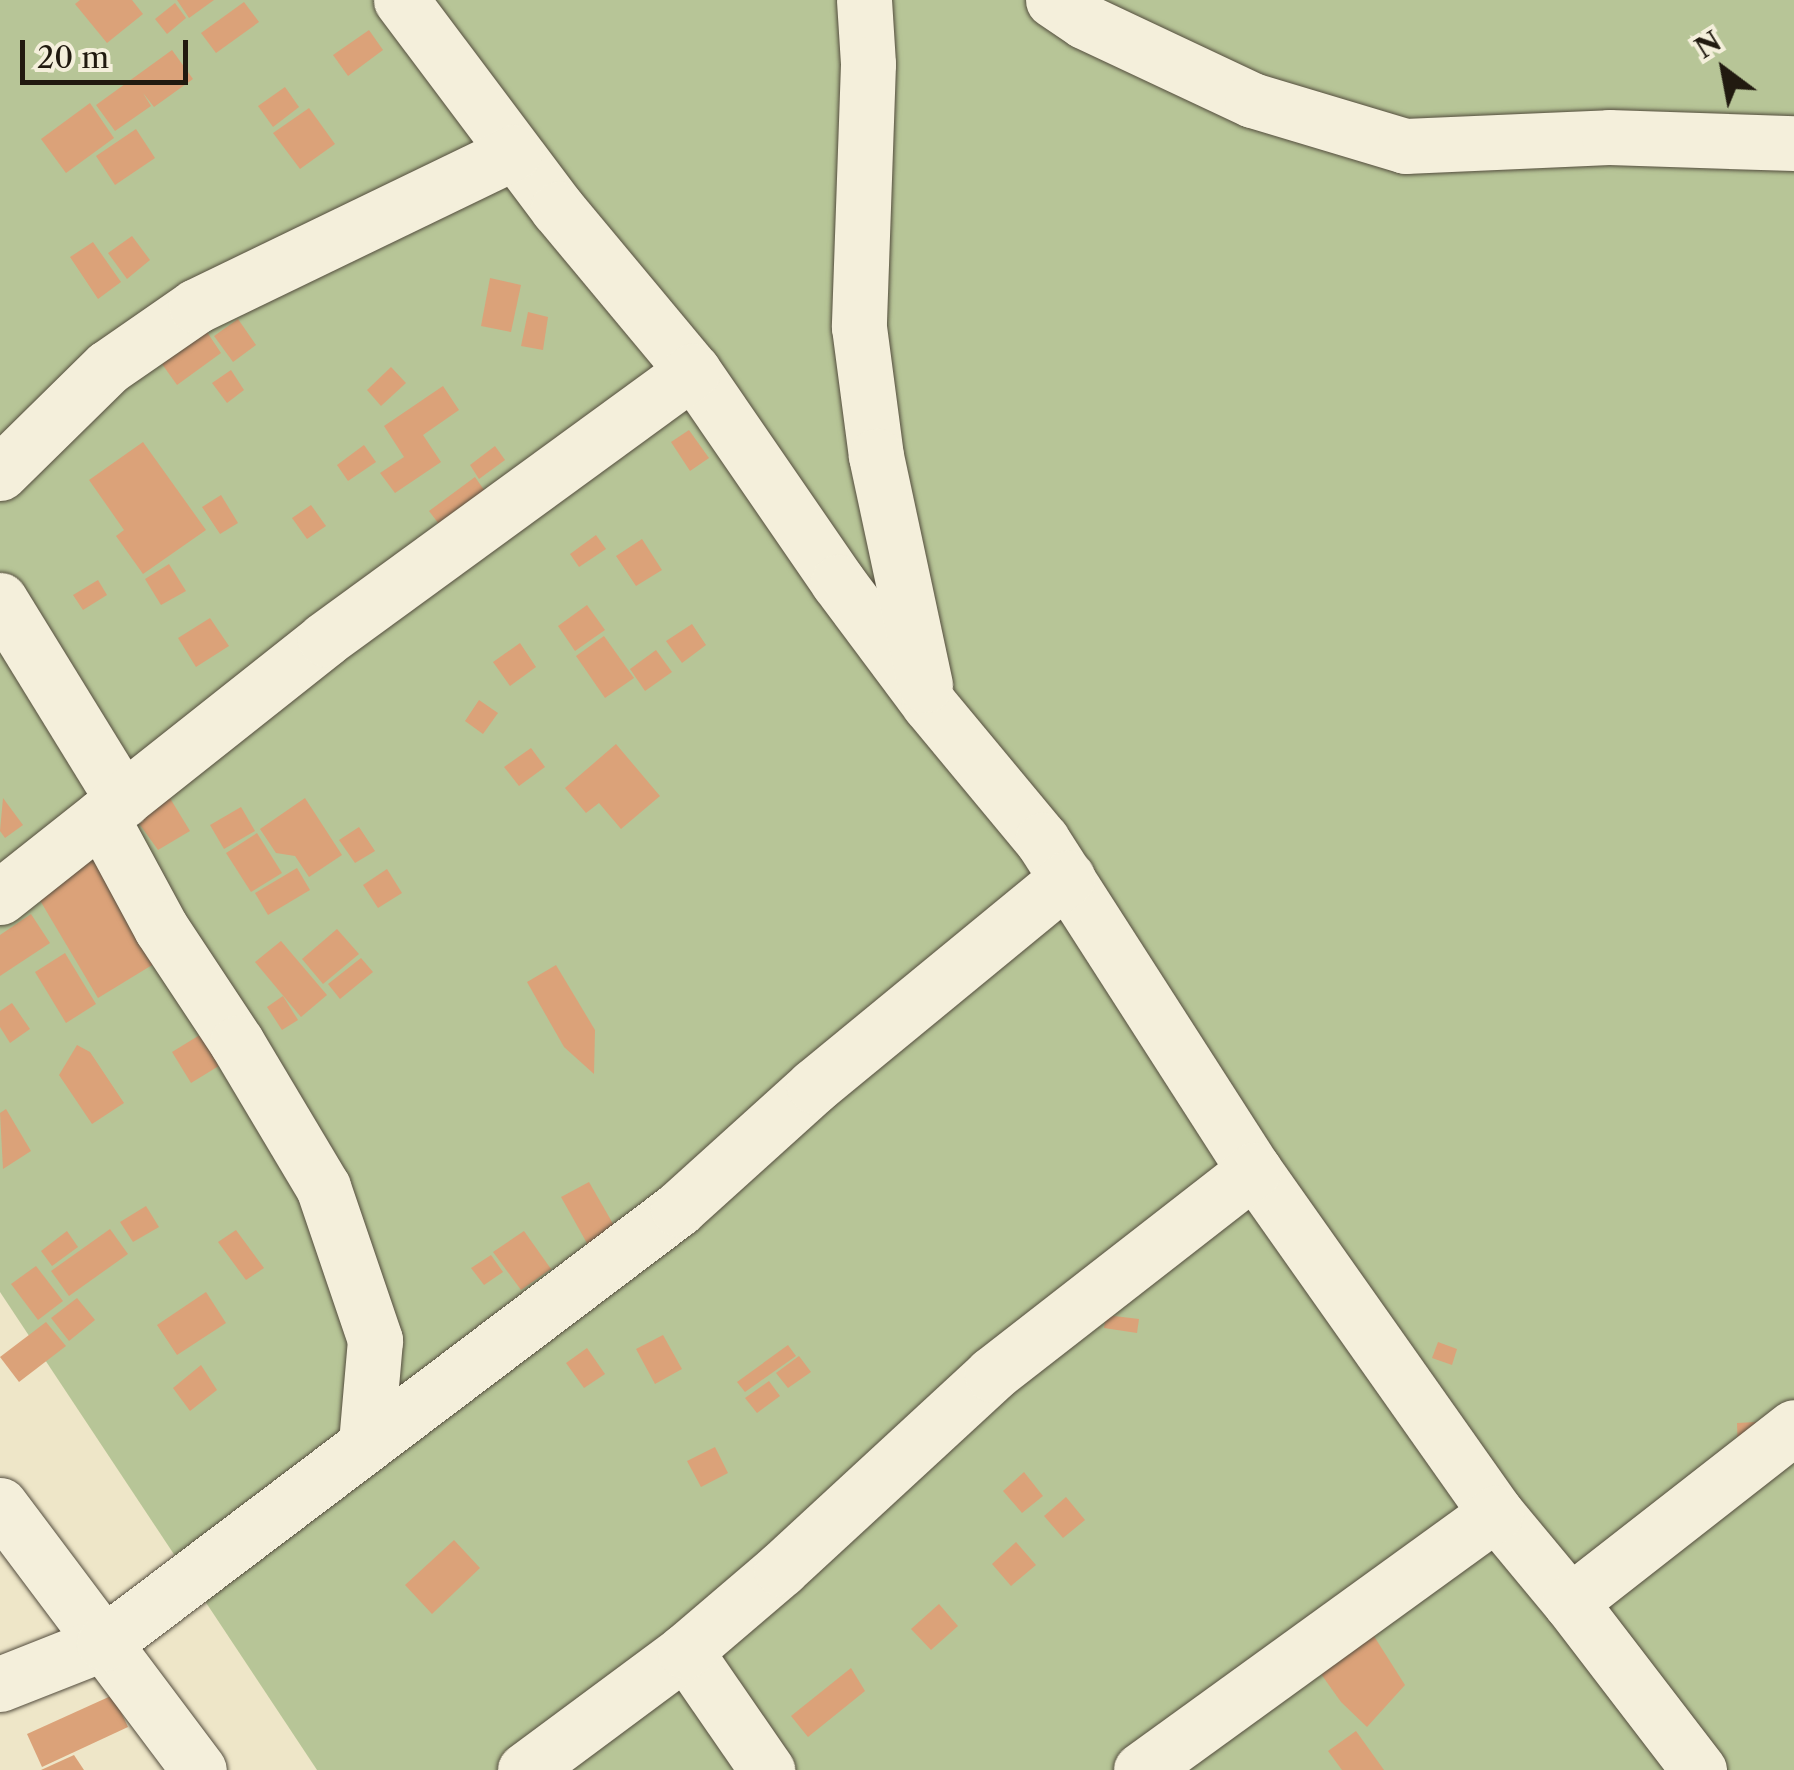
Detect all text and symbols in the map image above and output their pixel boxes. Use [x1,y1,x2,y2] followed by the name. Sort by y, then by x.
[25,20,192,82] scale bar
[1674,20,1774,120] north arrow
[1689,24,1727,65] text: N
[37,39,109,76] text: 20 m

